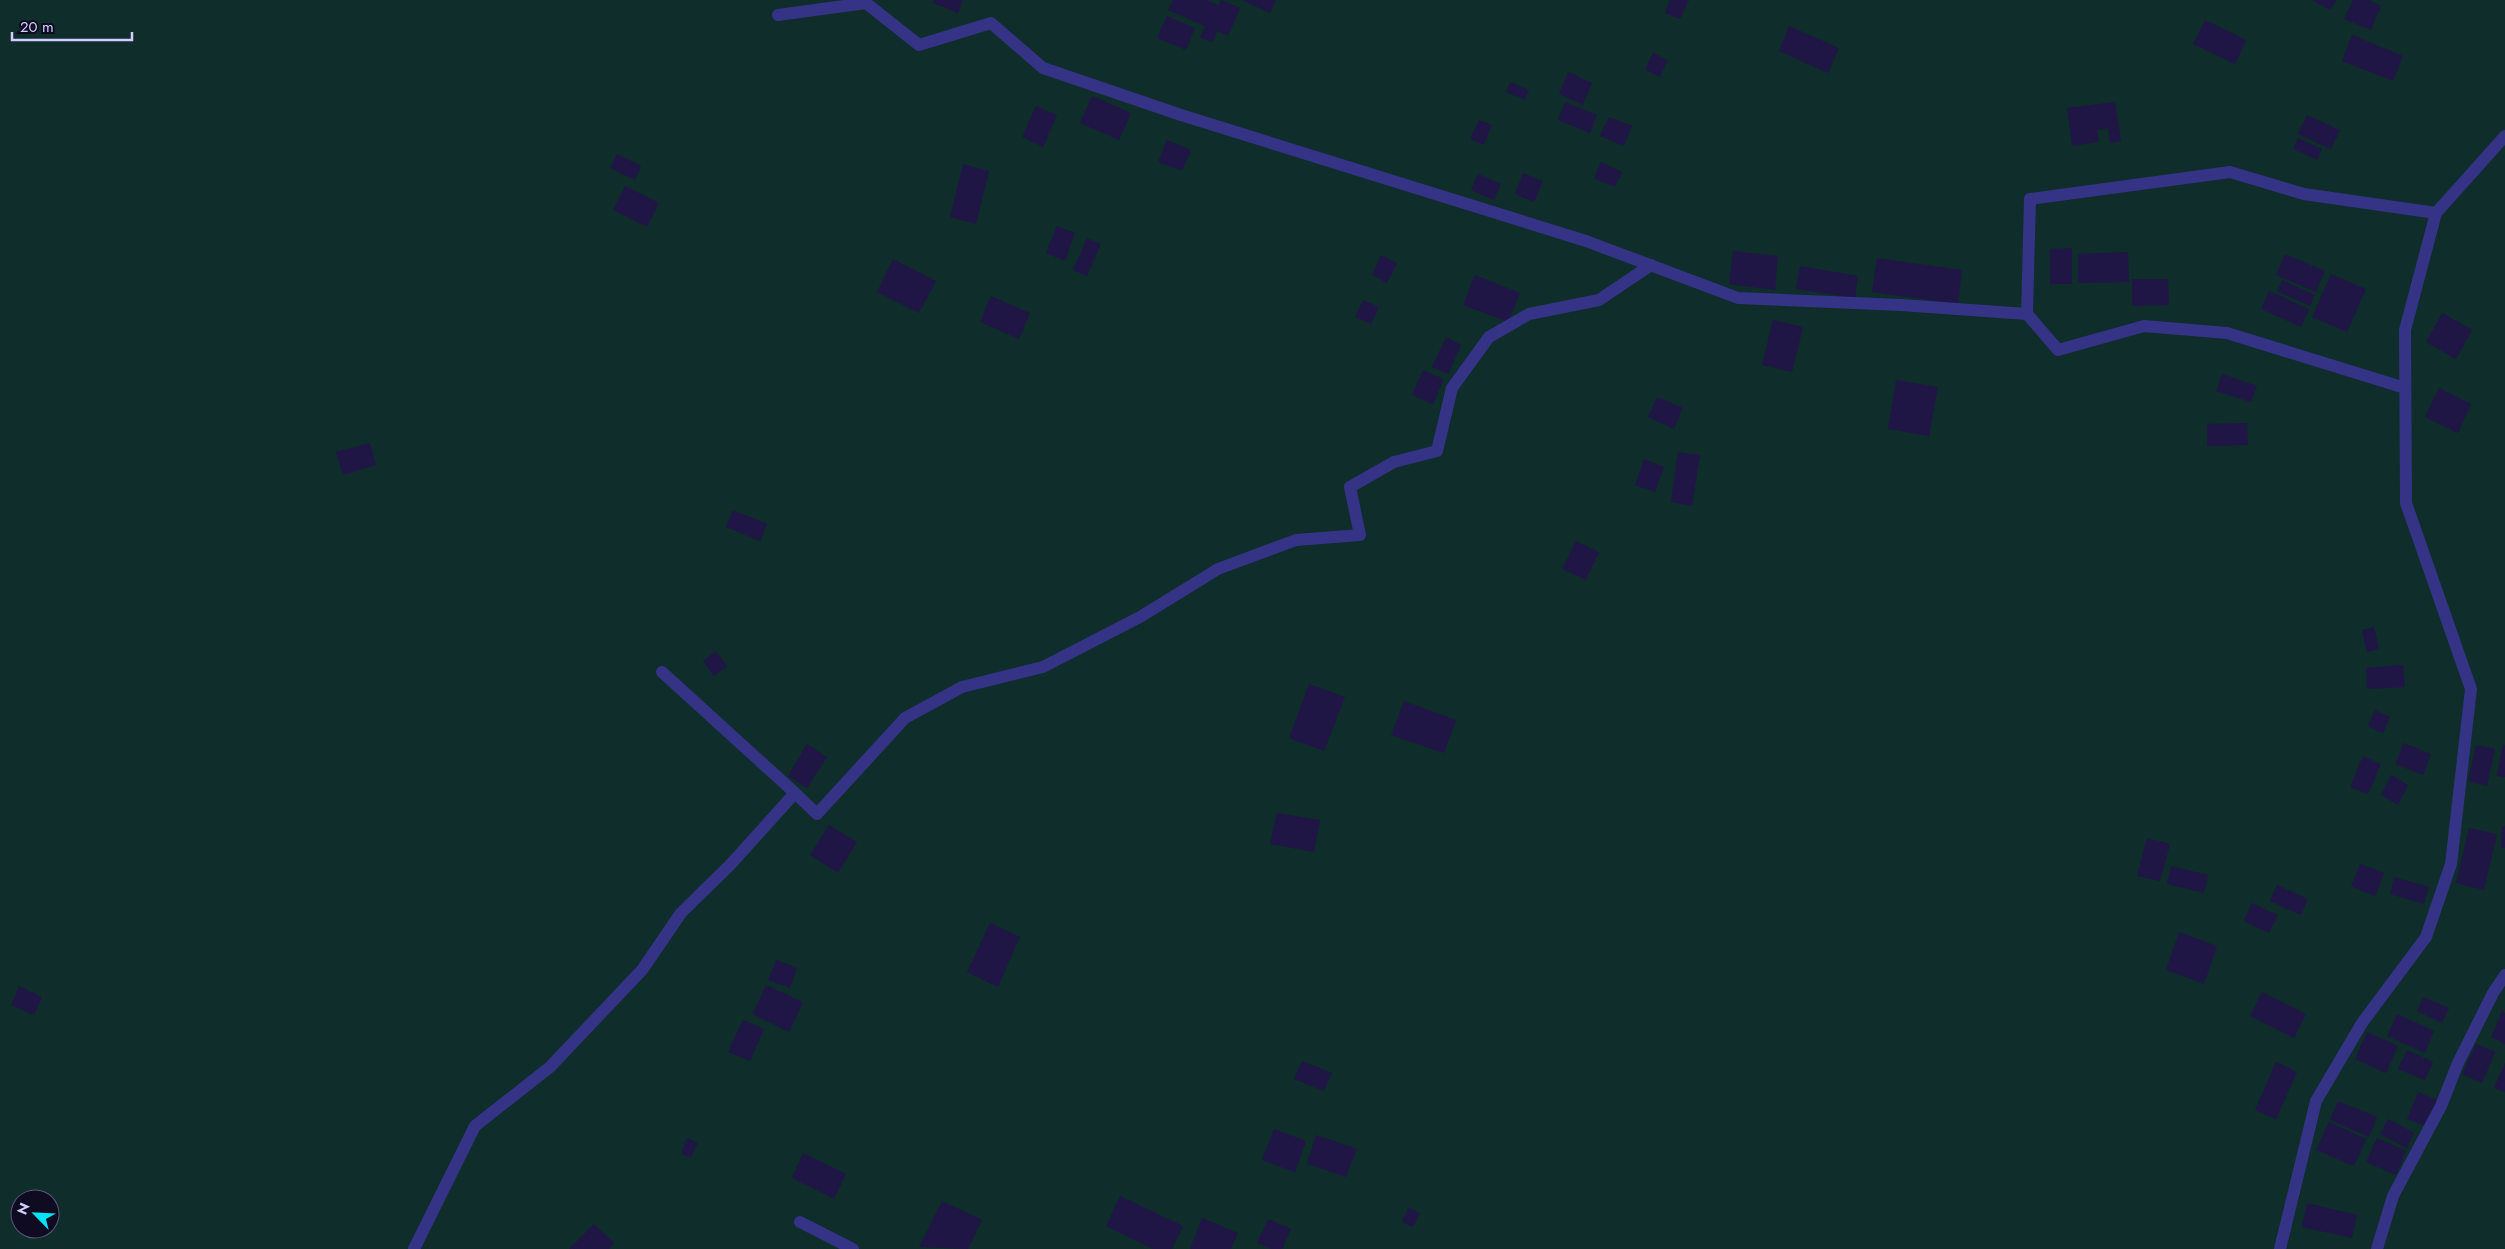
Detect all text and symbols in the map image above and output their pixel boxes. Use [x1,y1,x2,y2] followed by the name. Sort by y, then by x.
[12,10,132,42] scale bar
[20,16,54,38] text: 20 m
[10,1189,60,1239] north arrow
[12,1200,35,1218] text: N

